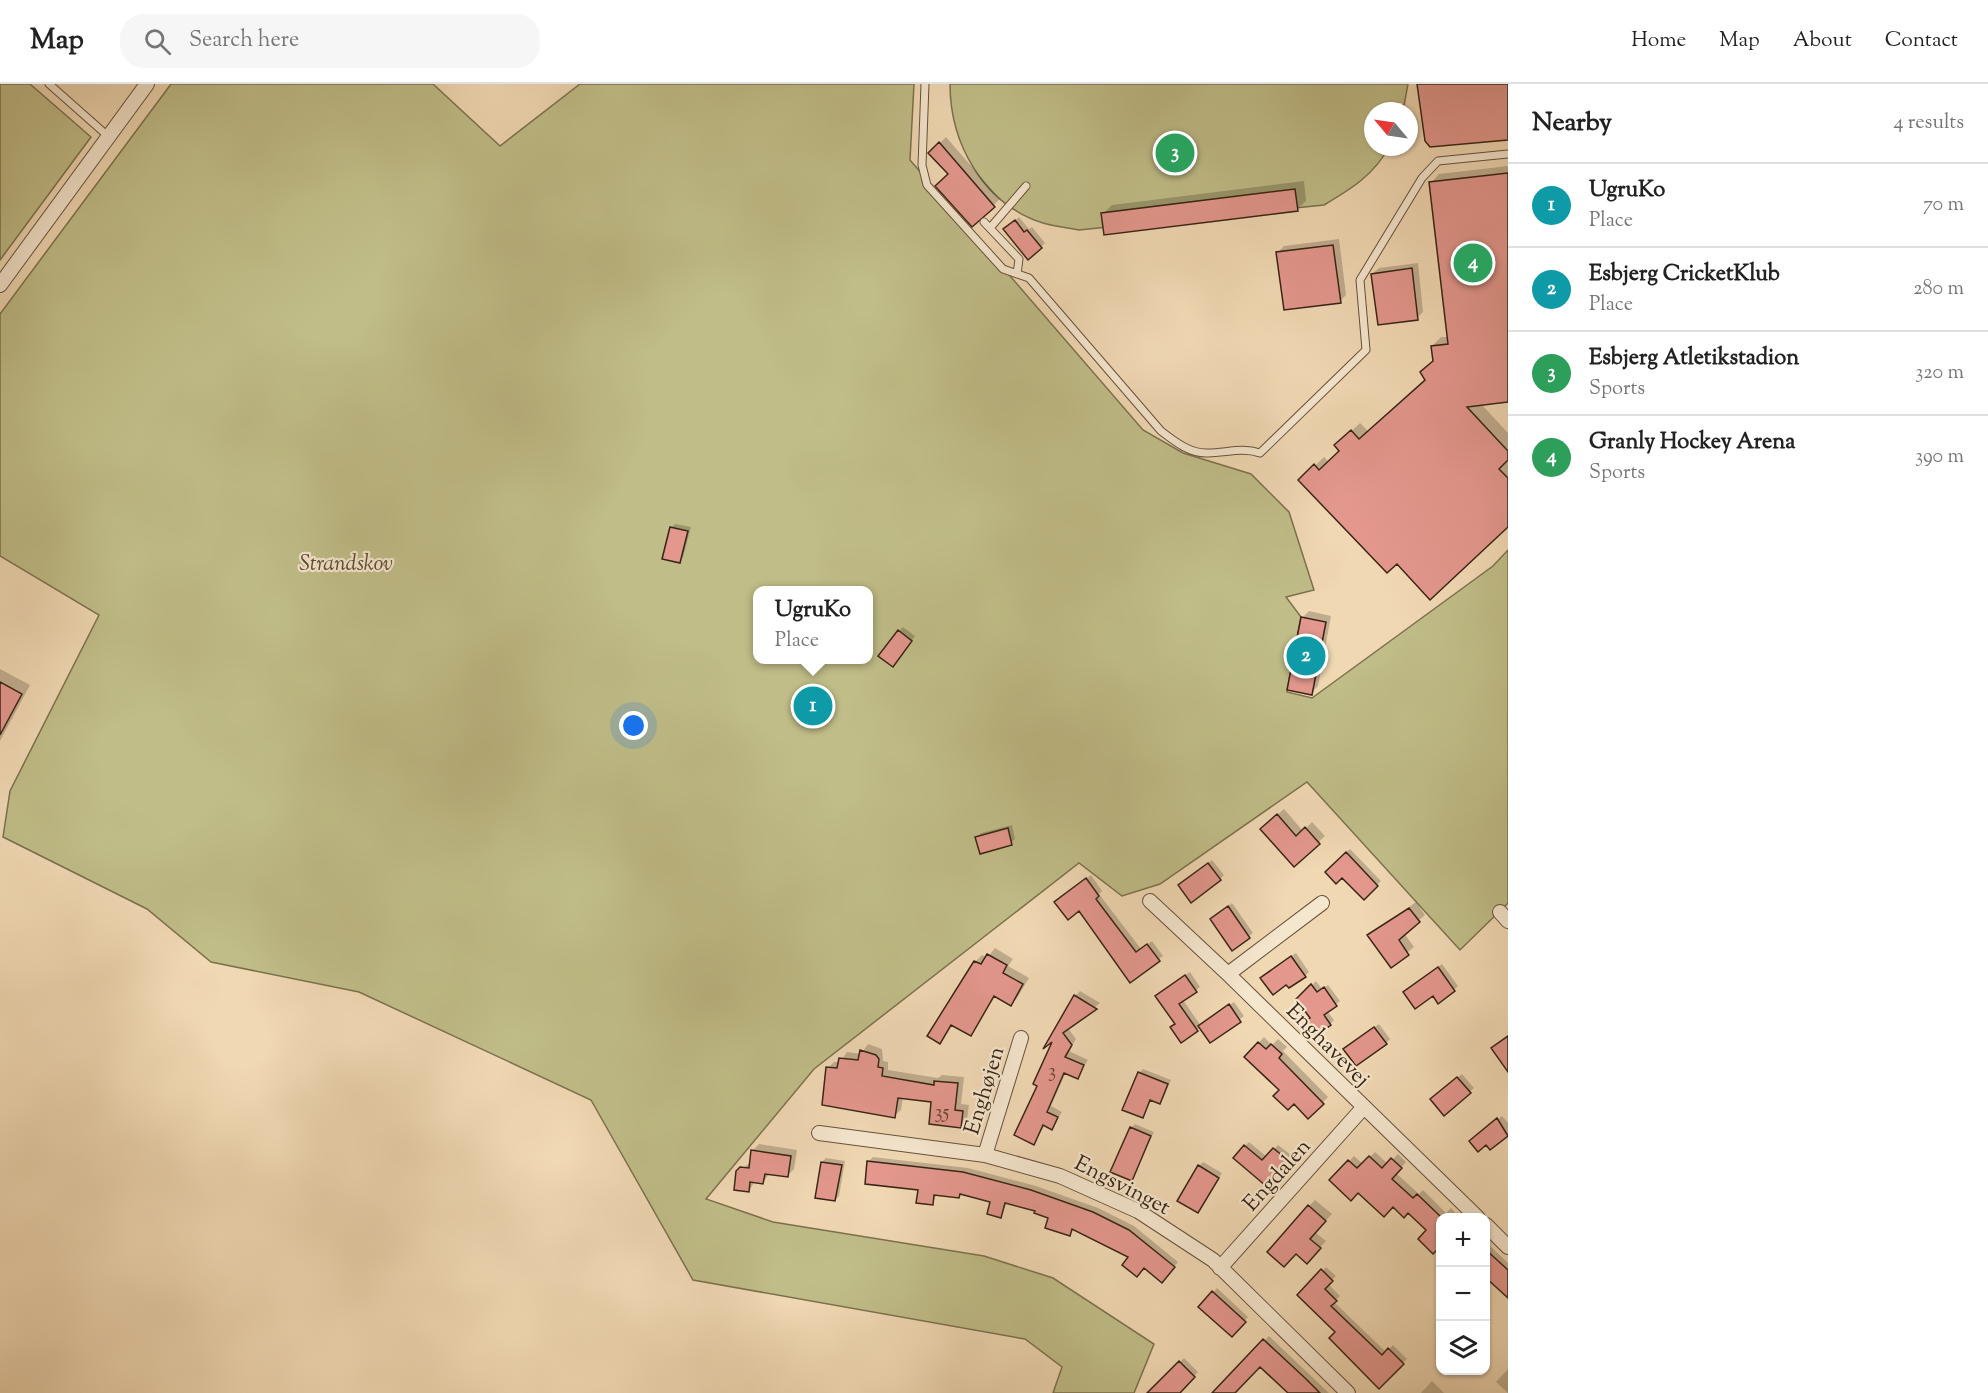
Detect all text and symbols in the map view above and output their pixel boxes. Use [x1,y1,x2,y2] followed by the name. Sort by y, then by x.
[120,14,540,68] search box
[30,21,84,61] text: Map
[141,25,174,58] icon: search
[189,25,299,57] text: Search here
[1631,26,1686,56] text: Home
[1719,26,1760,56] text: Map
[1793,26,1852,56] text: About
[1885,26,1958,56] text: Contact
[1364,102,1418,156] north arrow
[1532,105,1612,142] text: Nearby
[1893,109,1964,138] text: 4 results
[1156,130,1194,176] pin: 3
[1589,175,1665,207] text: UgruKo
[1548,191,1555,220] text: 1
[1923,191,1964,220] text: 70 m
[1589,207,1633,236] text: Place
[1454,240,1492,285] pin: 4
[1589,259,1780,291] text: Esbjerg CricketKlub
[1547,275,1556,304] text: 2
[1913,275,1964,304] text: 280 m
[1589,291,1633,320] text: Place
[1589,343,1799,375] text: Esbjerg Atletikstadion
[1547,359,1556,388] text: 3
[1915,359,1964,388] text: 320 m
[1589,375,1645,404] text: Sports
[1589,427,1795,459] text: Granly Hockey Arena
[1546,443,1557,472] text: 4
[1915,443,1964,472] text: 390 m
[1589,459,1645,488] text: Sports
[299,549,393,581] park label: Strandskov
[753,586,873,664] popup
[775,595,851,627] text: UgruKo
[775,627,819,656] text: Place
[1286,634,1326,678] pin: 2
[794,684,832,728] pin: 1
[619,711,648,740] your location
[1278,997,1376,1095] street label: Enghavevej
[957,1043,1014,1139] street label: Enghøjen
[1048,1058,1056,1087] house number: 3
[935,1099,950,1128] house number: 35
[1237,1132,1320,1220] street label: Engdalen
[1068,1149,1176,1225] street label: Engsvinget
[1436,1213,1490,1375] map controls
[1436,1213,1490,1267] button: +
[1436,1267,1490,1321] button: −
[1436,1321,1490,1375] button: layers

